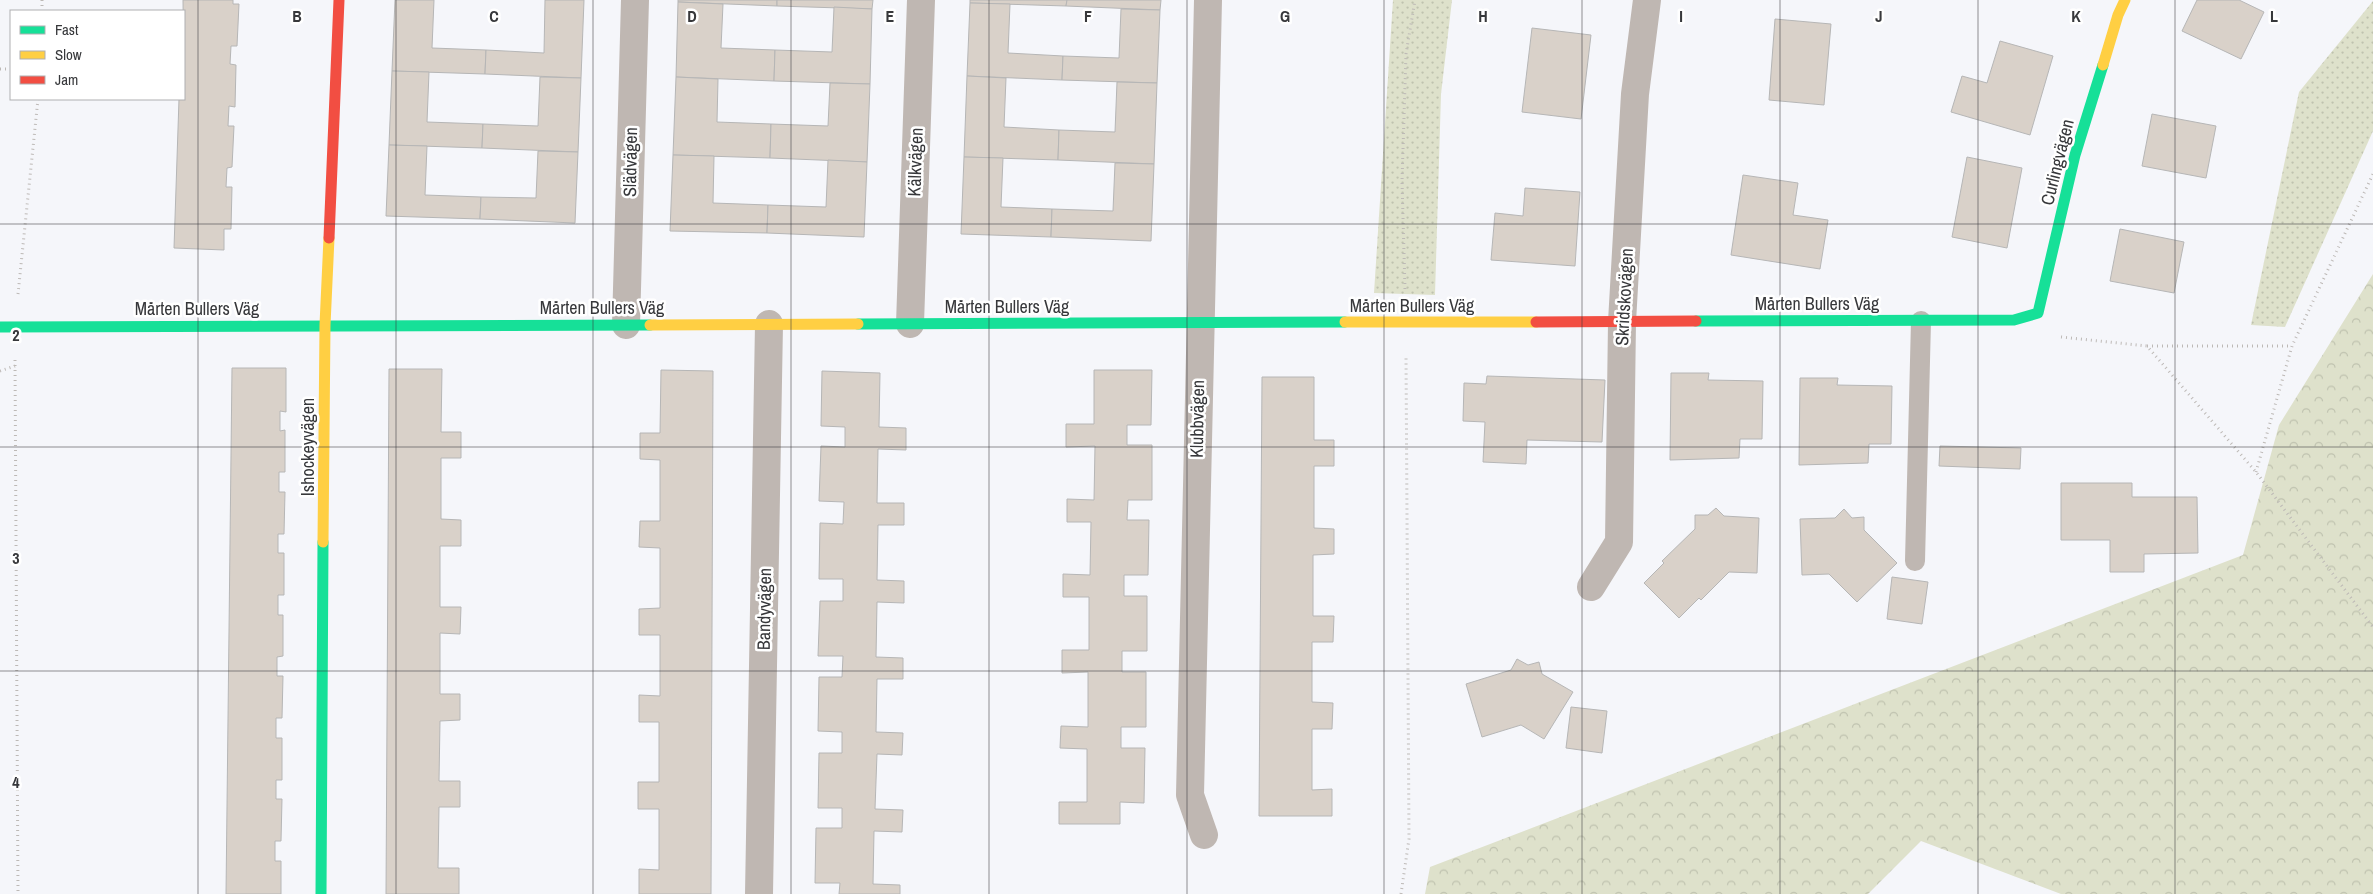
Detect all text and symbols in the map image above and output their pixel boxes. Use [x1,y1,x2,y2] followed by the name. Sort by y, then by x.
[292,5,302,27] text: B
[489,5,499,27] text: C
[687,5,697,27] text: D
[886,5,895,27] text: E
[1084,5,1092,27] text: F
[1280,5,1290,27] text: G
[1478,5,1488,27] text: H
[1679,5,1683,27] text: I
[1875,5,1883,27] text: J
[2071,5,2081,27] text: K
[2270,5,2278,27] text: L
[10,10,185,100] legend
[55,19,79,40] text: Fast
[55,44,82,65] text: Slow
[55,69,78,90] text: Jam
[2034,116,2080,208] street label: Curlingvägen
[617,127,643,197] street label: Slädvägen
[901,127,929,197] street label: Kälkvägen
[1609,248,1639,346] street label: Skridskovägen
[1755,291,1880,316] street label: Mårten Bullers Väg
[1350,293,1475,318] street label: Mårten Bullers Väg
[945,294,1070,319] street label: Mårten Bullers Väg
[540,295,665,320] street label: Mårten Bullers Väg
[135,296,260,321] street label: Mårten Bullers Väg
[12,324,20,346] text: 2
[1184,380,1210,458] street label: Klubbvägen
[295,398,320,496] street label: Ishockeyvägen
[12,547,20,569] text: 3
[751,568,777,650] street label: Bandyvägen
[12,771,20,793] text: 4

